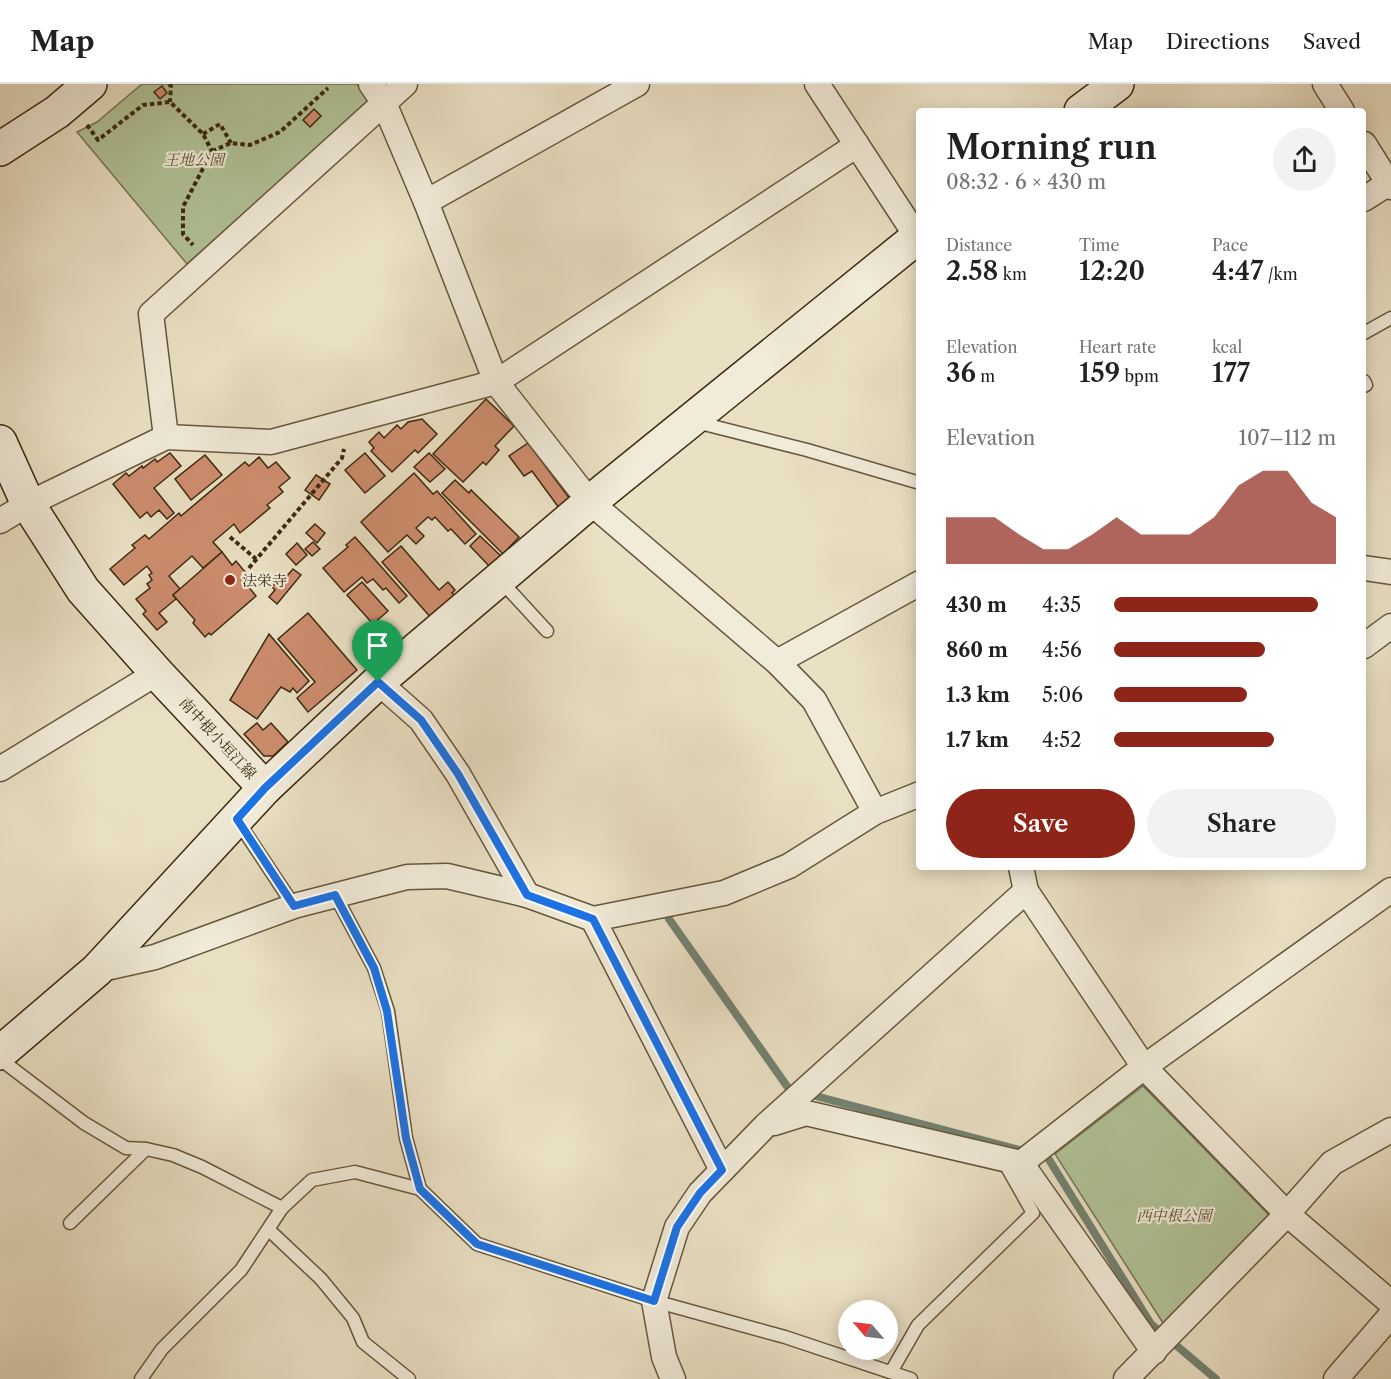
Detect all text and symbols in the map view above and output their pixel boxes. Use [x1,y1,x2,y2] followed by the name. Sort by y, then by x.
[30,24,94,58] text: Map
[1088,29,1133,54] text: Map
[1166,29,1270,54] text: Directions
[1303,29,1361,54] text: Saved
[946,127,1157,168] text: Morning run
[1273,128,1336,191] button: share
[164,150,227,169] park label: 王地公園
[946,170,1106,194] text: 08:32 · 6 × 430 m
[946,235,1012,255] text: Distance
[1079,235,1119,255] text: Time
[1212,235,1248,255] text: Pace
[946,255,998,287] text: 2.58
[1079,255,1145,287] text: 12:20
[1212,255,1263,287] text: 4:47
[998,264,1027,284] text: km
[1263,264,1298,284] text: /km
[946,337,1017,357] text: Elevation
[1079,337,1156,357] text: Heart rate
[1212,337,1242,357] text: kcal
[946,357,976,389] text: 36
[1079,357,1120,389] text: 159
[1212,357,1250,389] text: 177
[976,366,995,386] text: m
[1120,366,1159,386] text: bpm
[946,426,1035,450] text: Elevation
[1239,426,1336,450] text: 107–112 m
[242,571,287,590] place label: 法栄寺
[223,573,237,587] marker: 法栄寺
[946,593,1007,617] text: 430 m
[1042,593,1081,617] text: 4:35
[352,620,403,682] pin
[361,629,394,662] icon: arrive
[946,638,1008,662] text: 860 m
[1042,638,1082,662] text: 4:56
[946,683,1010,707] text: 1.3 km
[1042,683,1083,707] text: 5:06
[175,693,261,783] street label: 南中根小垣江線
[946,728,1009,752] text: 1.7 km
[1042,728,1082,752] text: 4:52
[946,789,1135,858] button: Save
[1147,789,1336,858] button: Share
[1136,1206,1214,1225] park label: 西中根公園
[838,1300,898,1360] north arrow
[838,1300,898,1360] map controls

